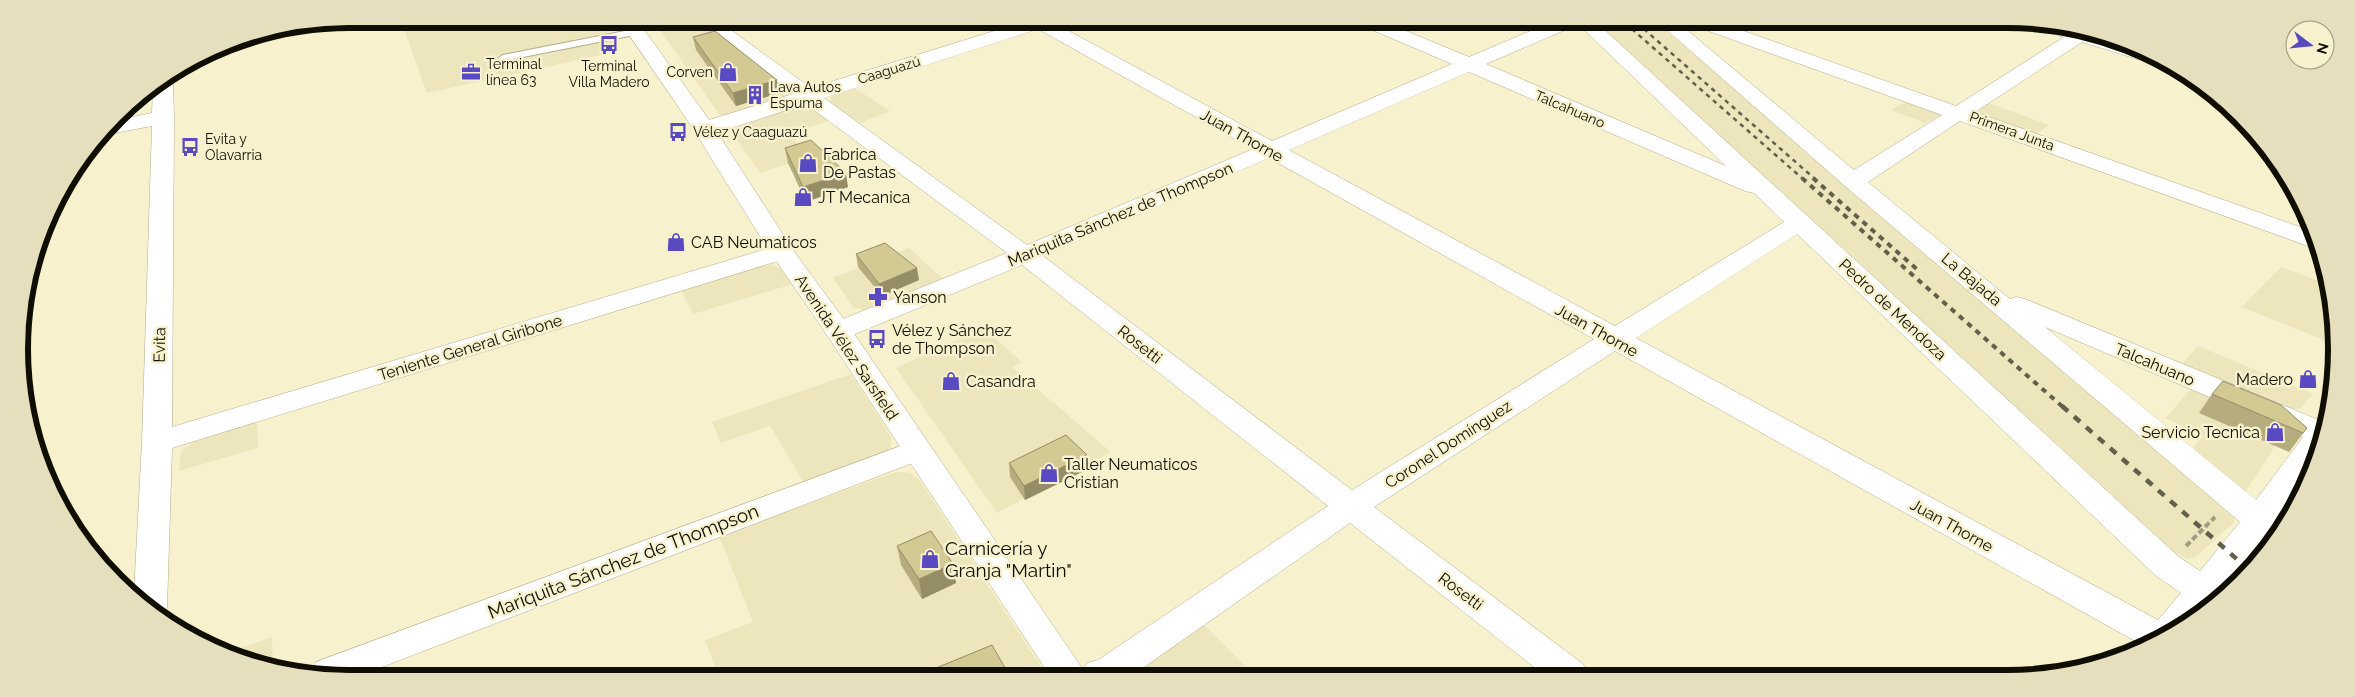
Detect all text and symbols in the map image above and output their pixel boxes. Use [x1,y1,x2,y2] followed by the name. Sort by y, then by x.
[2285,20,2335,70] north arrow
[598,34,620,56] bus stop icon: Terminal Villa Madero
[2313,41,2332,56] text: N
[856,53,922,87] street label: Caaguazú
[486,56,542,88] place label: Terminal línea 63
[568,58,650,90] place label: Terminal Villa Madero
[460,61,482,83] office icon: Terminal línea 63
[717,61,739,83] shop icon: Corven
[667,64,713,80] place label: Corven
[770,79,841,111] place label: Lava Autos Espuma
[744,84,766,106] building icon: Lava Autos Espuma
[1533,87,1607,131] street label: Talcahuano
[1197,105,1286,166] street label: Juan Thorne
[1968,108,2056,154] street label: Primera Junta
[667,121,689,143] bus stop icon: Vélez y Caaguazú
[693,124,807,140] place label: Vélez y Caaguazú
[205,131,262,163] place label: Evita y Olavarria
[179,136,201,158] bus stop icon: Evita y Olavarria
[823,145,896,182] place label: Fabrica De Pastas
[797,152,819,174] shop icon: Fabrica De Pastas
[1005,158,1236,271] street label: Mariquita Sánchez de Thompson
[792,186,814,208] shop icon: JT Mecanica
[818,188,910,207] place label: JT Mecanica
[665,231,687,253] shop icon: CAB Neumaticos
[691,233,817,252] place label: CAB Neumaticos
[1938,249,2006,310] street label: La Bajada
[1835,255,1950,364] street label: Pedro de Mendoza
[791,271,902,424] street label: Avenida Vélez Sarsfield
[867,286,889,308] pharmacy icon: Yanson
[893,288,947,307] place label: Yanson
[1552,300,1641,361] street label: Juan Thorne
[376,310,564,385] street label: Teniente General Giribone
[892,321,1012,358] place label: Vélez y Sánchez de Thompson
[1114,321,1166,368] street label: Rosetti
[150,327,169,363] street label: Evita
[866,328,888,350] bus stop icon: Vélez y Sánchez de Thompson
[2112,339,2198,390] street label: Talcahuano
[2297,368,2319,390] shop icon: Madero
[940,370,962,392] shop icon: Casandra
[2236,370,2293,389] place label: Madero
[966,372,1036,391] place label: Casandra
[1381,396,1515,492] street label: Coronel Domínguez
[2264,421,2286,443] shop icon: Servicio Tecnica
[2141,423,2260,442] place label: Servicio Tecnica
[1064,455,1198,492] place label: Taller Neumaticos Cristian
[1038,462,1060,484] shop icon: Taller Neumaticos Cristian
[1907,495,1996,556] street label: Juan Thorne
[485,499,761,623] street label: Mariquita Sánchez de Thompson
[945,537,1072,581] place label: Carnicería y Granja "Martin"
[919,548,941,570] shop icon: Carnicería y Granja "Martin"
[1435,568,1487,614] street label: Rosetti

